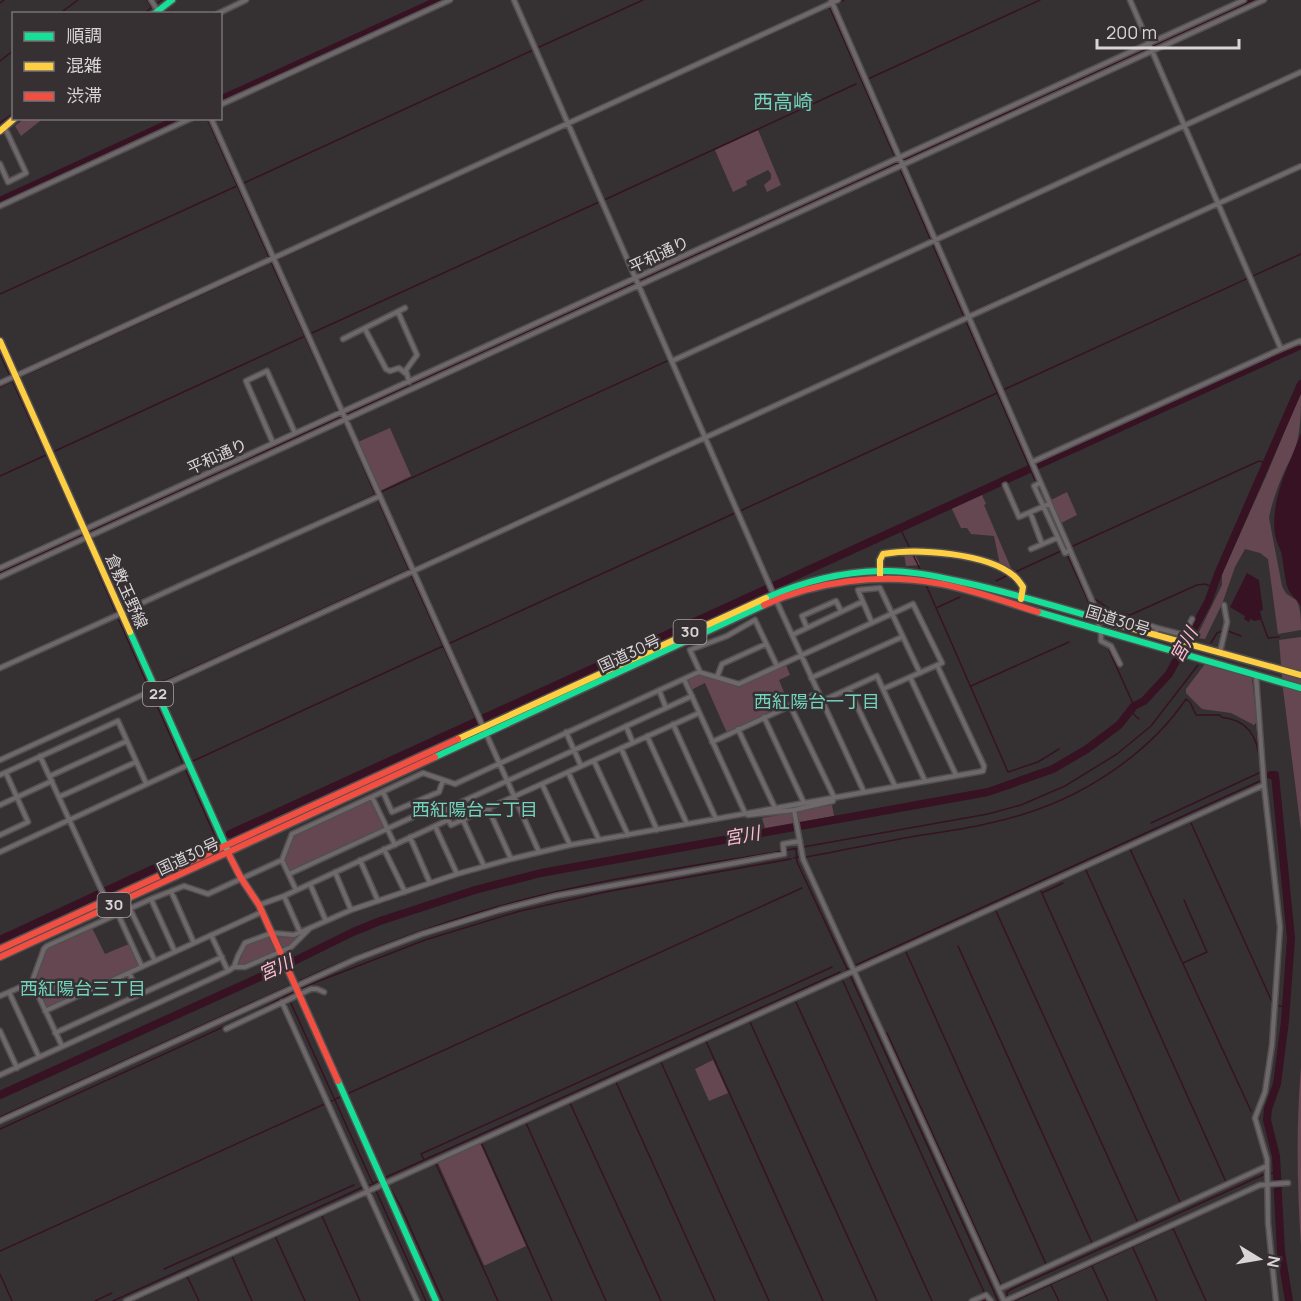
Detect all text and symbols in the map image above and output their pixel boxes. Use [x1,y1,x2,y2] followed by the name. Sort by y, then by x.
[12,12,222,120] legend
[1097,12,1240,50] scale bar
[1106,20,1157,44] text: 200 m
[66,23,102,47] text: 順調
[66,53,102,77] text: 混雑
[66,83,102,107] text: 渋滞
[753,88,813,115] district label: 西高崎
[625,231,693,277] street label: 平和通り
[183,433,251,479] street label: 平和通り
[101,550,153,632] street label: 倉敷玉野線
[1083,600,1153,640] street label: 国道30号
[674,620,706,644] road number: 30
[1164,621,1203,666] water label: 宮川
[594,629,664,677] street label: 国道30号
[143,682,173,706] road number: 22
[754,689,880,713] district label: 西紅陽台一丁目
[412,797,538,821] district label: 西紅陽台二丁目
[722,820,764,850] water label: 宮川
[153,832,223,880] street label: 国道30号
[98,893,130,917] road number: 30
[254,948,299,986] water label: 宮川
[20,976,146,1000] district label: 西紅陽台三丁目
[1229,1229,1289,1289] north arrow
[1262,1254,1286,1270] text: N

